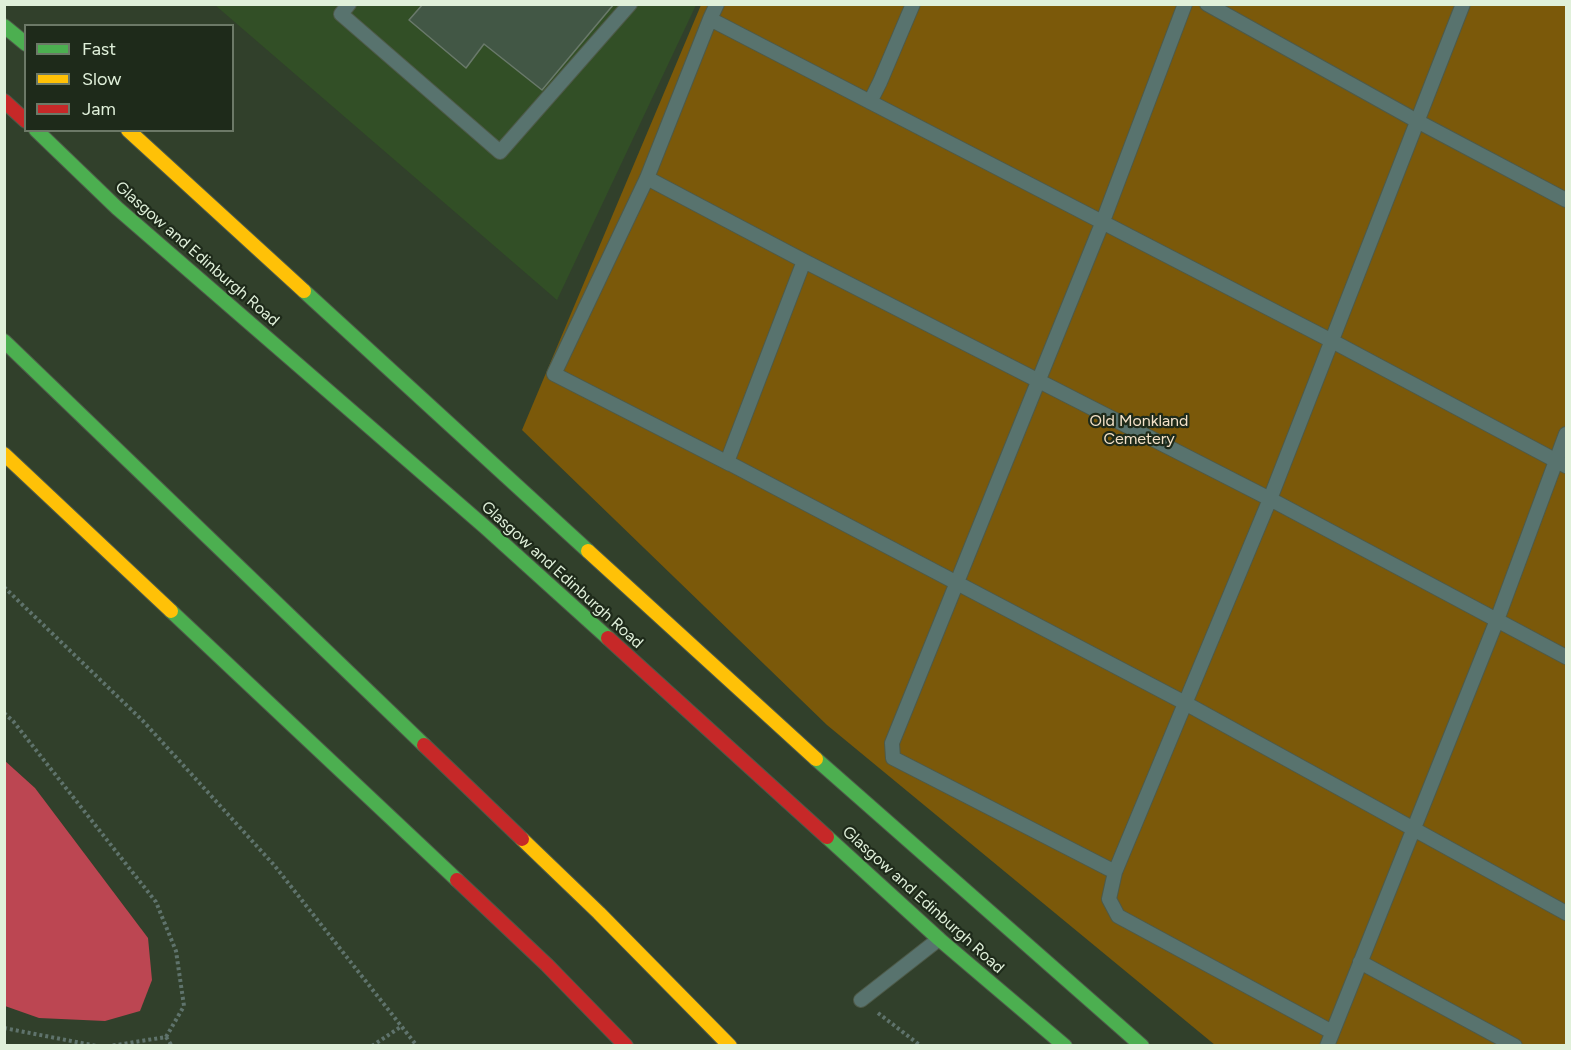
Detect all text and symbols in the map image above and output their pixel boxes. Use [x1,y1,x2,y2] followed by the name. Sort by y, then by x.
[24,24,234,132] legend
[82,38,116,60] text: Fast
[82,68,121,90] text: Slow
[82,98,116,120] text: Jam
[111,178,283,330] street label: Glasgow and Edinburgh Road
[1090,411,1188,449] park label: Old Monkland Cemetery
[477,497,647,653] street label: Glasgow and Edinburgh Road
[838,822,1008,978] street label: Glasgow and Edinburgh Road

